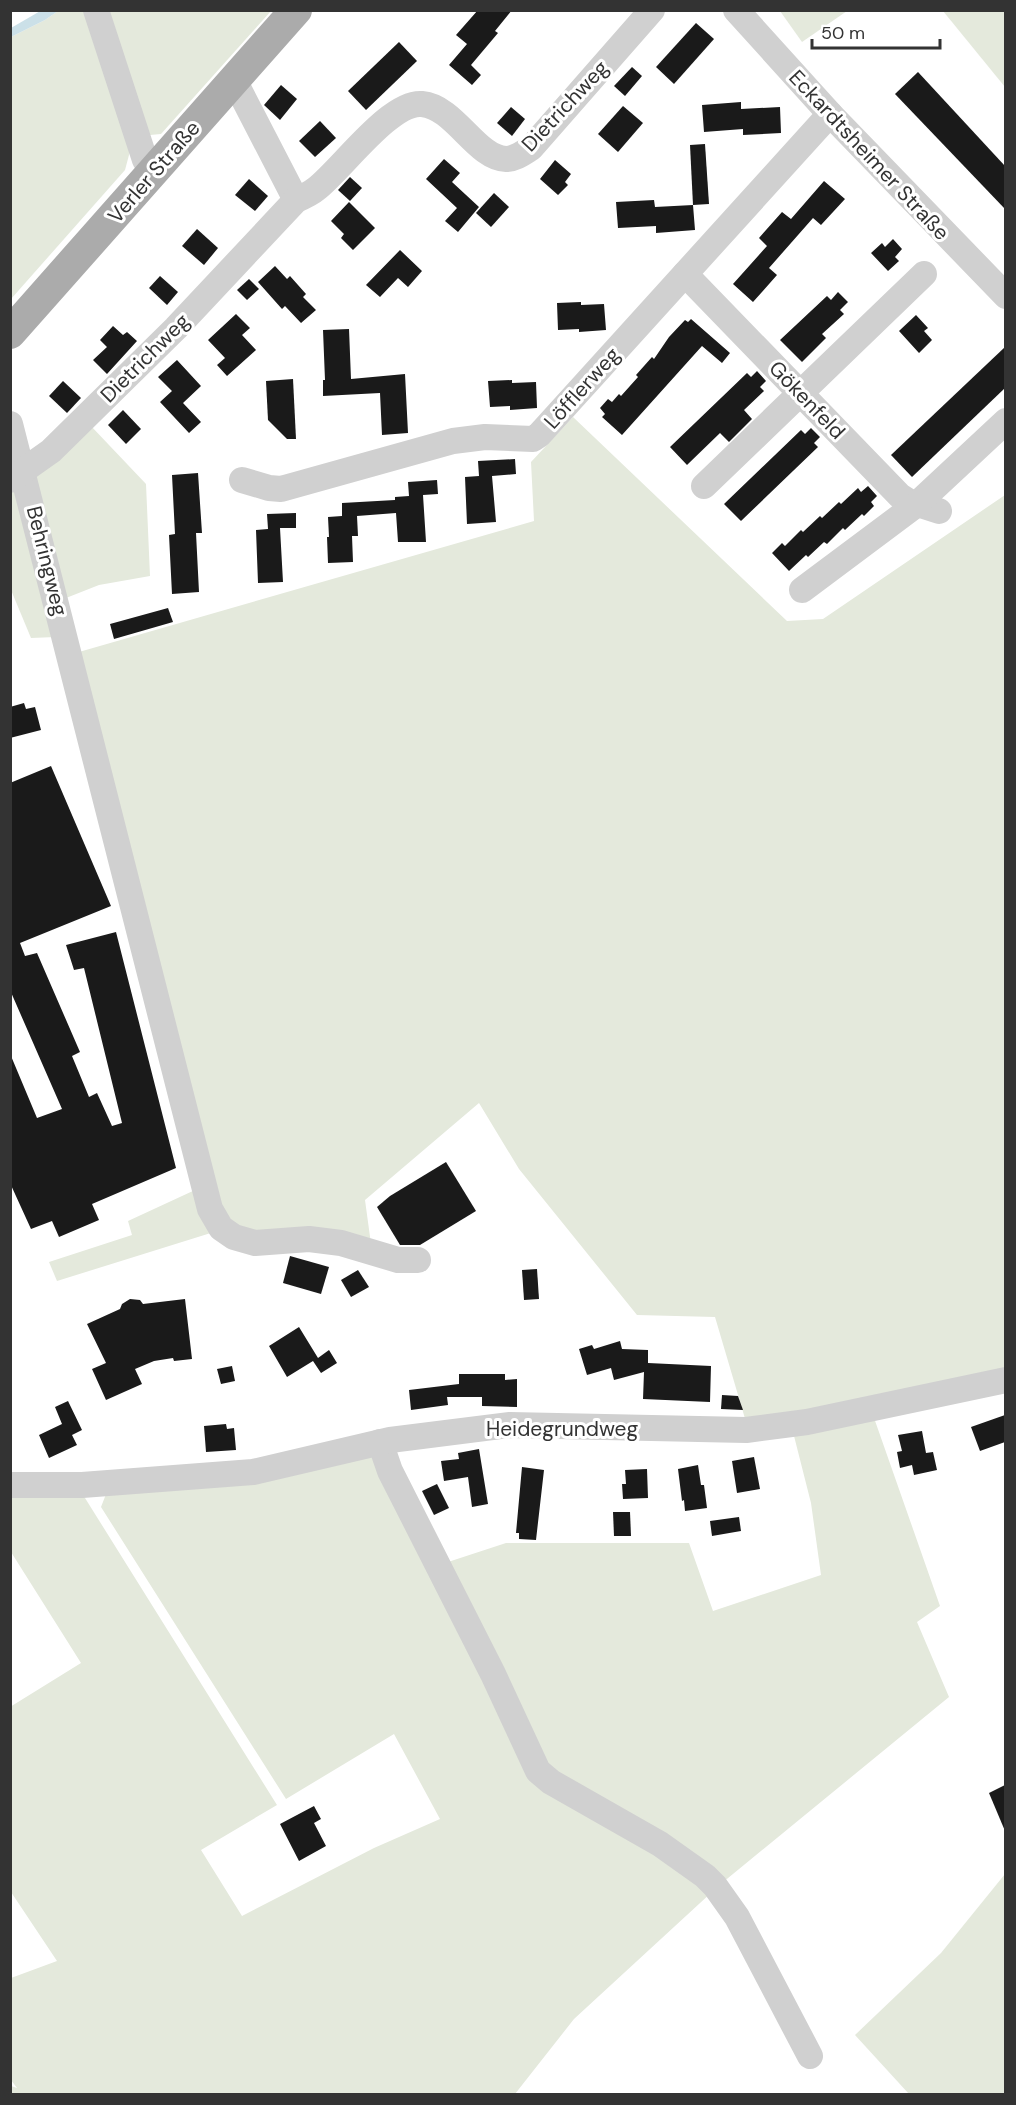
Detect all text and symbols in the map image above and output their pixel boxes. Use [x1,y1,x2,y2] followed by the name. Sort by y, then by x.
[812,12,940,50] scale bar
[821,21,865,45] text: 50 m
[515,54,615,158] street label: Dietrichweg
[783,64,955,246] street label: Eckardtsheimer Straße
[102,115,206,229] street label: Verler Straße
[94,307,196,409] street label: Dietrichweg
[538,341,626,435] street label: Löfflerweg
[763,355,851,445] street label: Gökenfeld
[20,503,74,619] street label: Behringweg
[486,1415,638,1443] street label: Heidegrundweg

